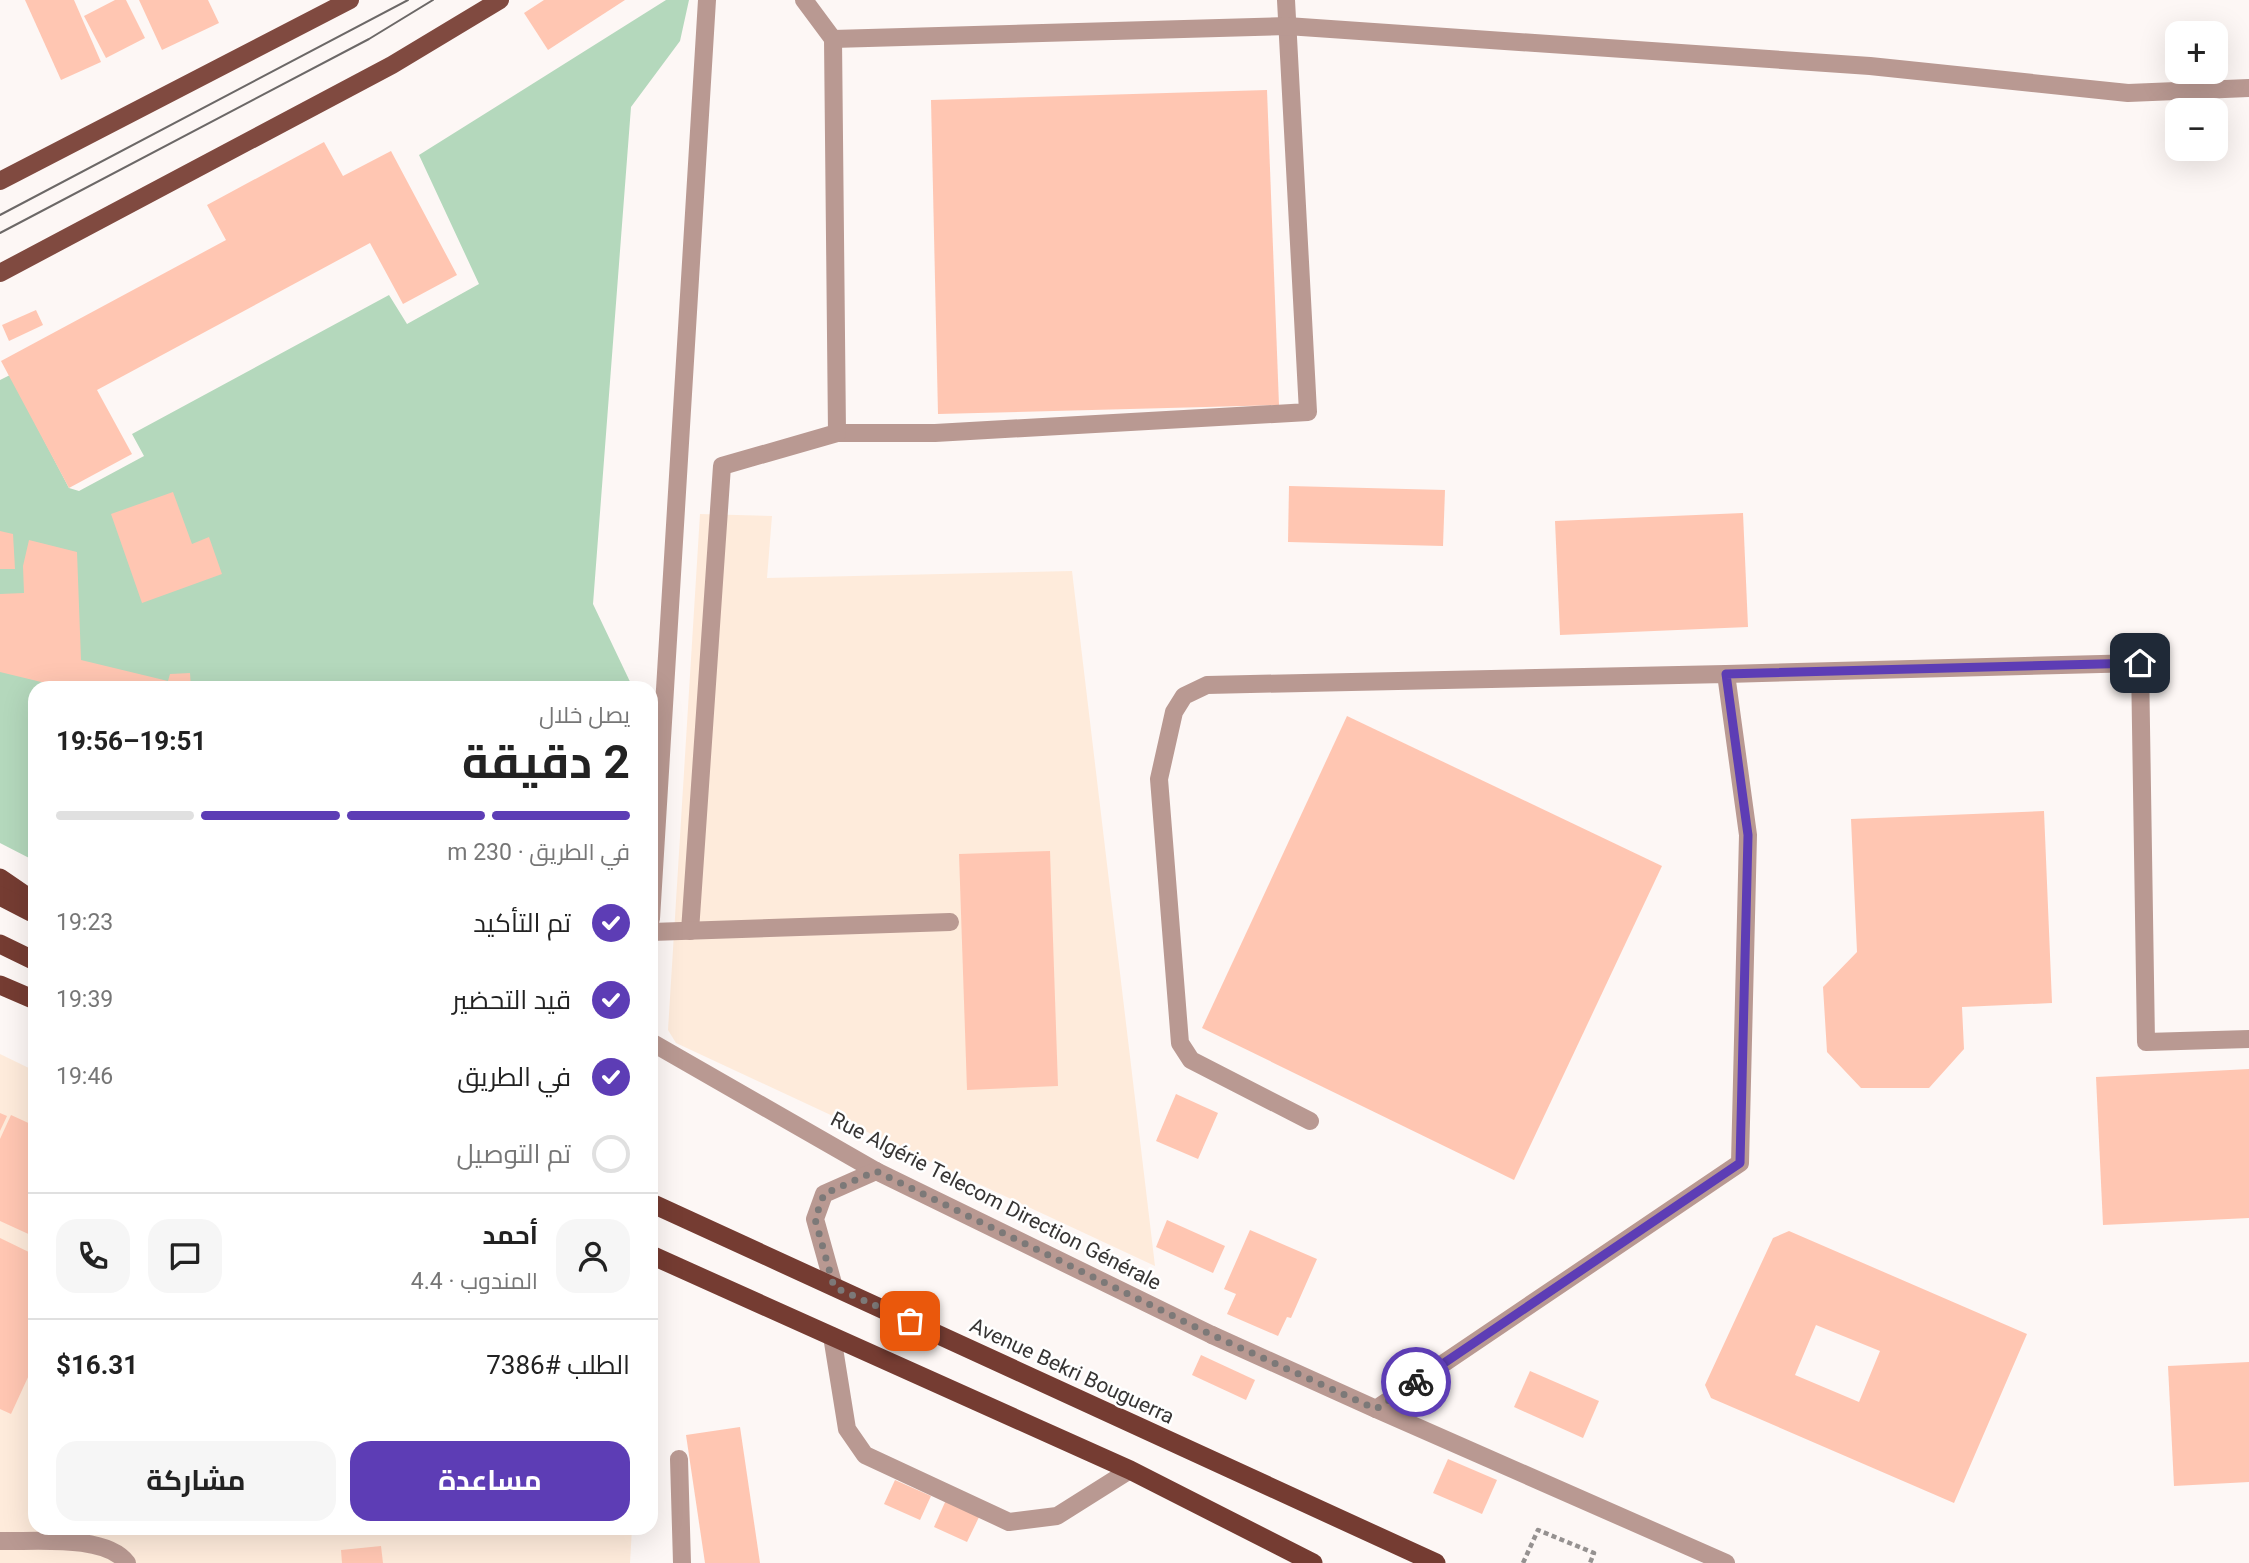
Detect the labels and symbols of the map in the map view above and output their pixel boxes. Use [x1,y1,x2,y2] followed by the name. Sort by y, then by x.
[2110,633,2170,693] pin
[827,1107,1165,1295] street label: Rue Algérie Telecom Direction Générale
[880,1291,940,1351] pin
[966,1313,1178,1429] street label: Avenue Bekri Bouguerra
[1381,1347,1451,1417] courier

